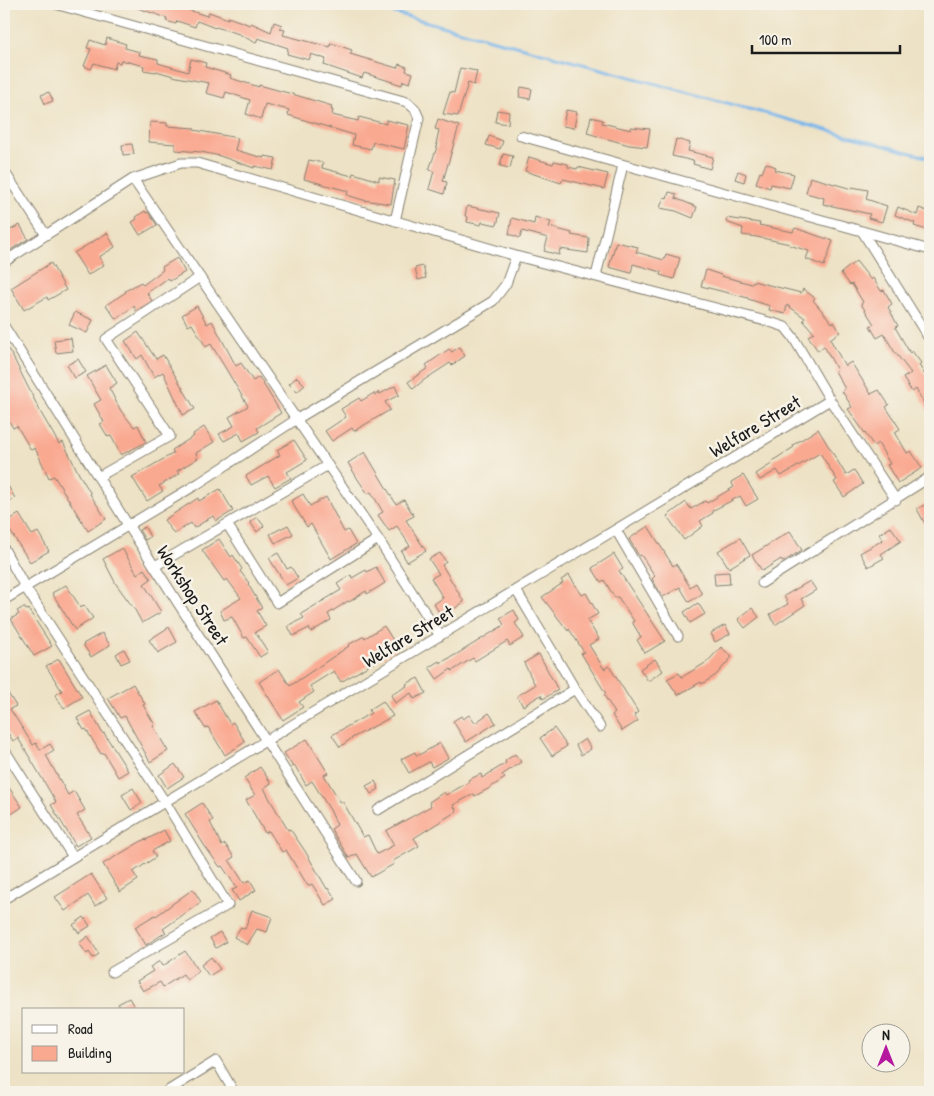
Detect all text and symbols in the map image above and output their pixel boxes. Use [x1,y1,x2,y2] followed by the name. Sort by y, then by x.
[752,22,899,54] scale bar
[759,29,792,50] text: 100 m
[705,388,806,463] street label: Welfare Street
[151,540,235,650] street label: Workshop Street
[358,598,459,673] street label: Welfare Street
[22,1008,185,1074] legend
[68,1018,93,1039] text: Road
[862,1024,912,1074] north arrow
[882,1025,890,1044] text: N
[68,1042,112,1063] text: Building

